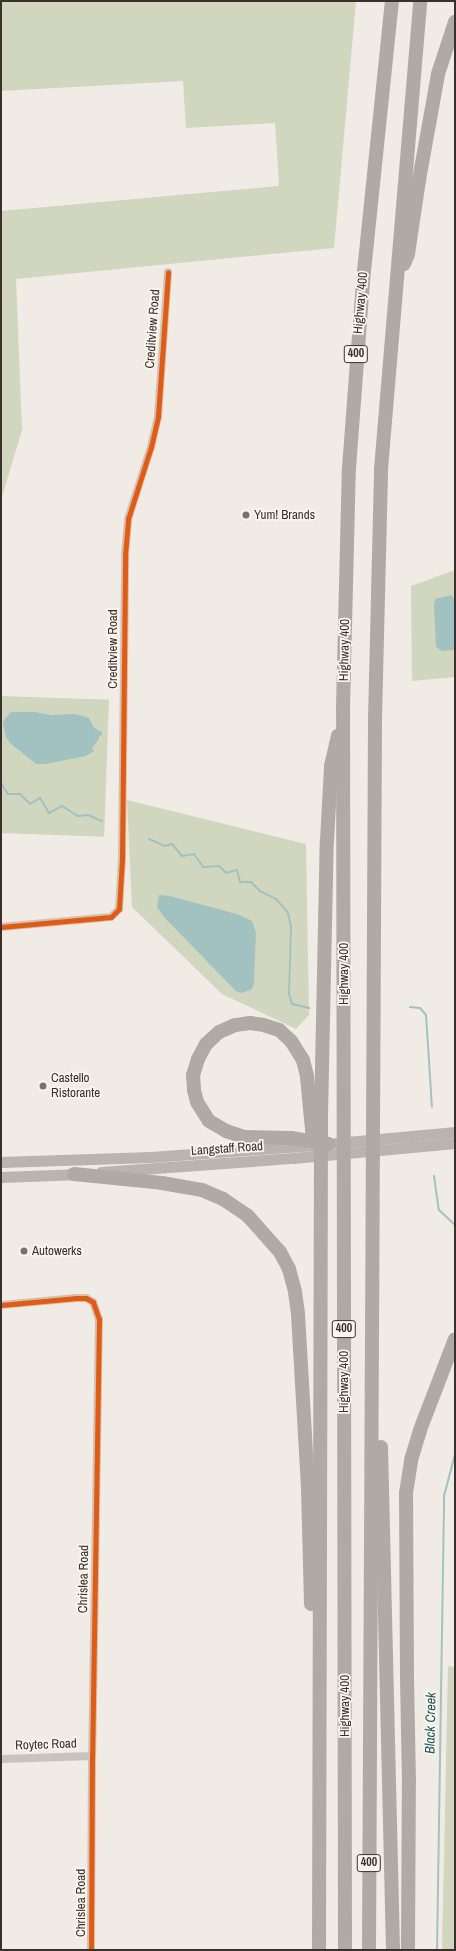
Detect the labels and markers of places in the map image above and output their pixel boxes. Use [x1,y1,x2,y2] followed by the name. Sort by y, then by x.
[254,507,315,523] place label: Yum! Brands
[241,510,251,520] marker: Yum! Brands
[51,1071,100,1102] place label: Castello Ristorante
[38,1081,48,1091] marker: Castello Ristorante
[32,1243,82,1259] place label: Autowerks
[19,1246,29,1256] marker: Autowerks

